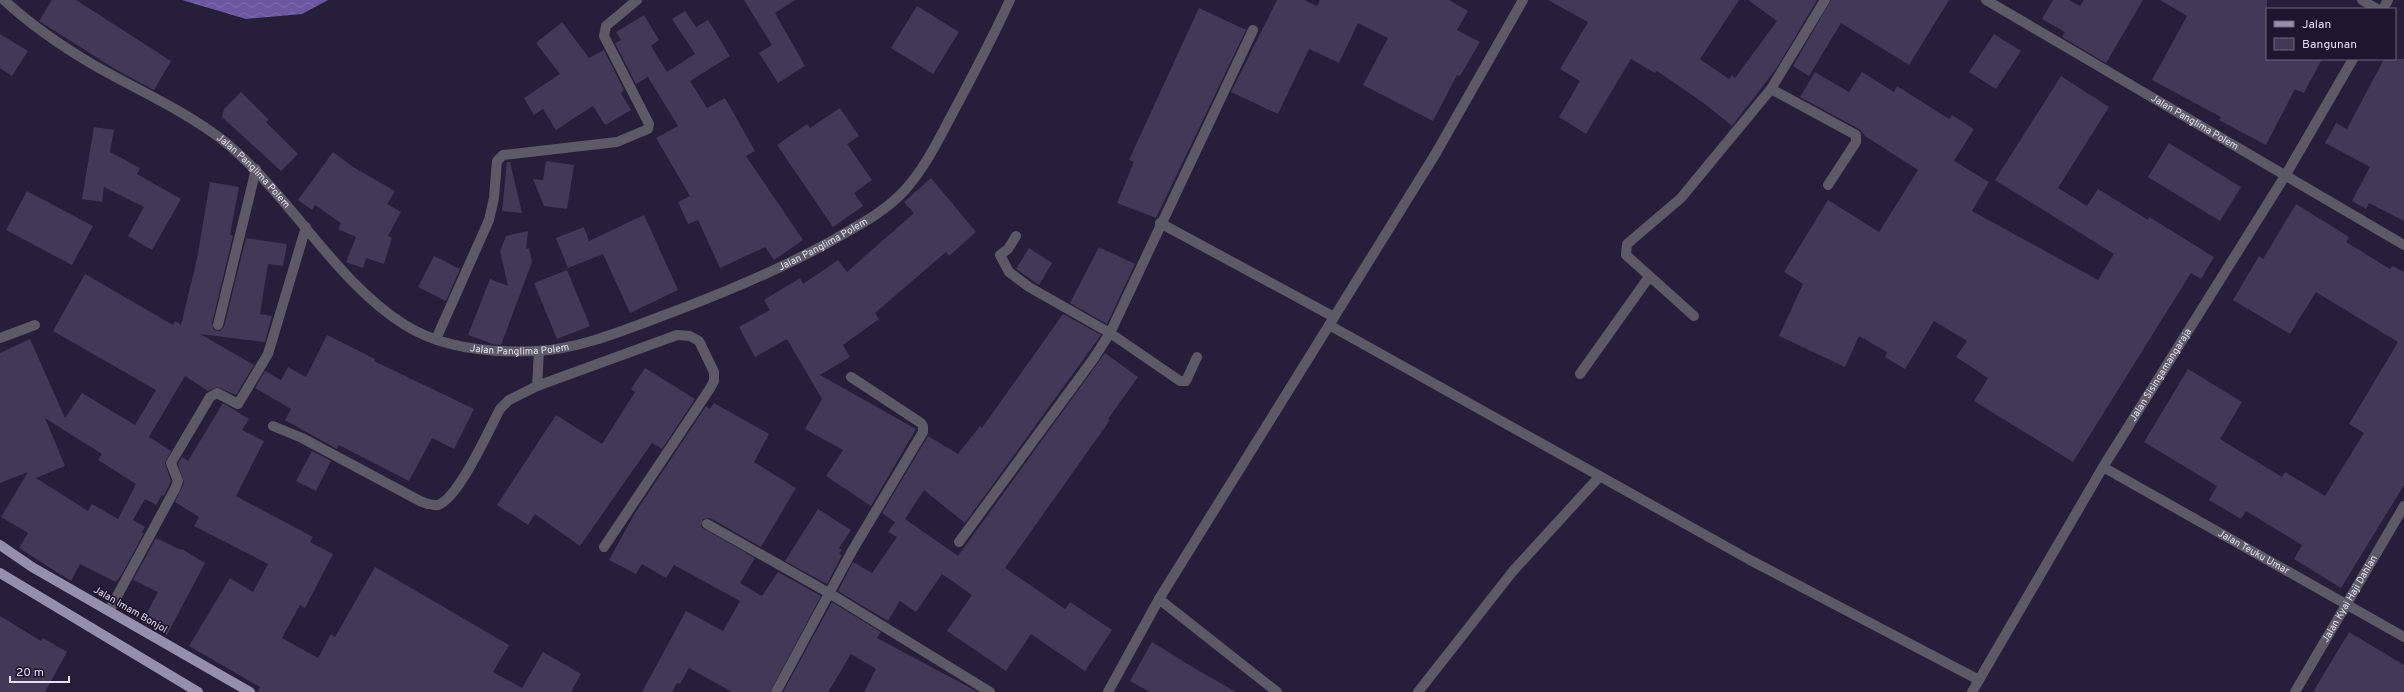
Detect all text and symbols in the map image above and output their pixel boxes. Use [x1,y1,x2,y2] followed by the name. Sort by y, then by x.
[2266,8,2396,60] legend
[2302,17,2331,33] text: Jalan
[2302,37,2357,53] text: Bangunan
[2149,92,2241,153] street label: Jalan Panglima Polem
[214,131,293,211] street label: Jalan Panglima Polem
[776,215,870,274] street label: Jalan Panglima Polem
[2127,326,2195,424] street label: Jalan Sisingamangaraja
[469,340,570,358] street label: Jalan Panglima Polem
[2216,527,2292,578] street label: Jalan Teuku Umar
[2319,553,2380,645] street label: Jalan Kyai Haji Dahlan
[91,584,169,636] street label: Jalan Imam Bonjol
[10,658,69,684] scale bar
[16,665,44,681] text: 20 m

